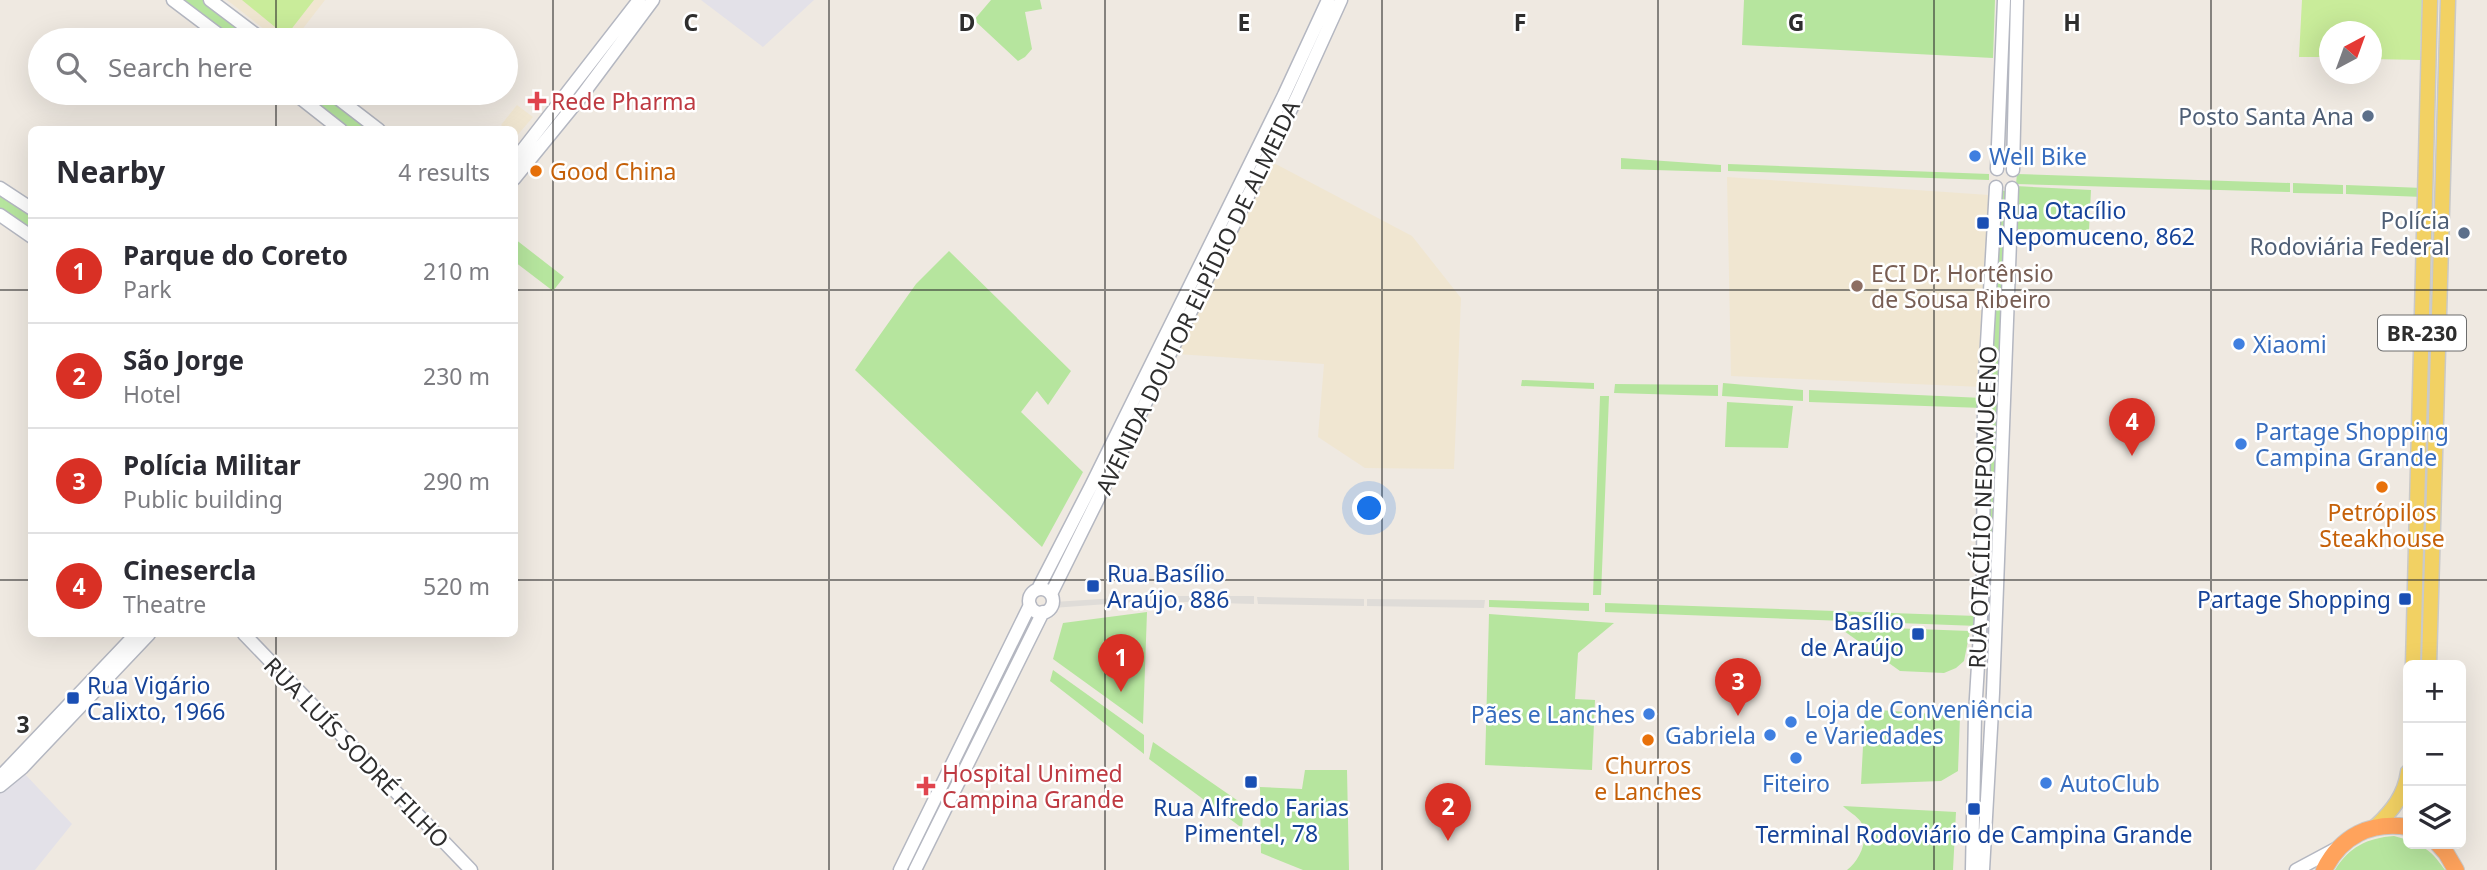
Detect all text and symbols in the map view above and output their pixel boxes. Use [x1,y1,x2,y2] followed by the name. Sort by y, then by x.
[684,6,699,38] text: C
[959,6,975,38] text: D
[1238,6,1250,38] text: E
[1514,6,1526,38] text: F
[1788,6,1804,38] text: G
[2063,6,2081,38] text: H
[2319,21,2382,84] north arrow
[28,28,518,105] search box
[52,48,90,86] icon: search
[108,49,253,85] text: Search here
[551,85,696,117] place label: Rede Pharma
[529,93,545,109] marker: Rede Pharma
[1087,94,1307,499] street label: AVENIDA DOUTOR ELPÍDIO DE ALMEIDA
[2178,100,2354,132] place label: Posto Santa Ana
[2360,108,2376,124] marker: Posto Santa Ana
[1989,140,2087,172] place label: Well Bike
[1967,148,1983,164] marker: Well Bike
[56,151,165,192] text: Nearby
[550,155,677,187] place label: Good China
[398,156,490,188] text: 4 results
[528,163,544,179] marker: Good China
[1997,194,2195,252] place label: Rua Otacílio Nepomuceno, 862
[2249,204,2450,262] place label: Polícia Rodoviária Federal
[1975,215,1991,231] marker: Rua Otacílio Nepomuceno, 862
[2456,225,2472,241] marker: Polícia Rodoviária Federal
[123,237,348,273] text: Parque do Coreto
[72,255,86,287] text: 1
[423,255,490,287] text: 210 m
[1871,257,2054,315] place label: ECI Dr. Hortênsio de Sousa Ribeiro
[123,273,172,305] text: Park
[1849,278,1865,294] marker: ECI Dr. Hortênsio de Sousa Ribeiro
[2378,316,2466,350] road number: BR-230
[2253,328,2327,360] place label: Xiaomi
[2231,336,2247,352] marker: Xiaomi
[123,342,244,378] text: São Jorge
[1960,345,2004,669] street label: RUA OTACÍLIO NEPOMUCENO
[72,360,86,392] text: 2
[423,360,490,392] text: 230 m
[123,378,181,410] text: Hotel
[2109,398,2155,456] pin: 4
[2255,415,2449,473] place label: Partage Shopping Campina Grande
[2233,436,2249,452] marker: Partage Shopping Campina Grande
[123,447,301,483] text: Polícia Militar
[72,465,86,497] text: 3
[423,465,490,497] text: 290 m
[2374,479,2390,495] marker: Petrópilos Steakhouse
[123,483,283,515] text: Public building
[1352,491,1386,525] your location
[2319,496,2445,554] place label: Petrópilos Steakhouse
[123,552,256,588] text: Cinesercla
[1107,557,1229,615] place label: Rua Basílio Araújo, 886
[72,570,86,602] text: 4
[423,570,490,602] text: 520 m
[1085,578,1101,594] marker: Rua Basílio Araújo, 886
[2197,583,2391,615] place label: Partage Shopping
[123,588,206,620] text: Theatre
[2397,591,2413,607] marker: Partage Shopping
[1800,605,1904,663] place label: Basílio de Araújo
[1910,626,1926,642] marker: Basílio de Araújo
[1098,634,1144,692] pin: 1
[257,650,457,854] street label: RUA LUÍS SODRÉ FILHO
[1715,658,1761,716] pin: 3
[2403,660,2466,849] map controls
[2403,660,2466,723] button: +
[87,669,225,727] place label: Rua Vigário Calixto, 1966
[65,690,81,706] marker: Rua Vigário Calixto, 1966
[1805,693,2033,751] place label: Loja de Conveniência e Variedades
[1471,698,1635,730] place label: Pães e Lanches
[1641,706,1657,722] marker: Pães e Lanches
[16,708,30,740] text: 3
[1783,714,1799,730] marker: Loja de Conveniência e Variedades
[1665,719,1756,751] place label: Gabriela
[2403,723,2466,786] button: −
[1762,727,1778,743] marker: Gabriela
[1640,732,1656,748] marker: Churros e Lanches
[1594,749,1702,807] place label: Churros e Lanches
[1788,750,1804,766] marker: Fiteiro
[942,757,1124,815] place label: Hospital Unimed Campina Grande
[1762,767,1830,799] place label: Fiteiro
[2060,767,2160,799] place label: AutoClub
[1243,774,1259,790] marker: Rua Alfredo Farias Pimentel, 78
[2038,775,2054,791] marker: AutoClub
[916,776,936,796] marker: Hospital Unimed Campina Grande
[1425,783,1471,841] pin: 2
[2403,786,2466,849] button: layers
[1153,791,1349,849] place label: Rua Alfredo Farias Pimentel, 78
[1966,801,1982,817] marker: Terminal Rodoviário de Campina Grande
[1755,818,2193,850] place label: Terminal Rodoviário de Campina Grande

